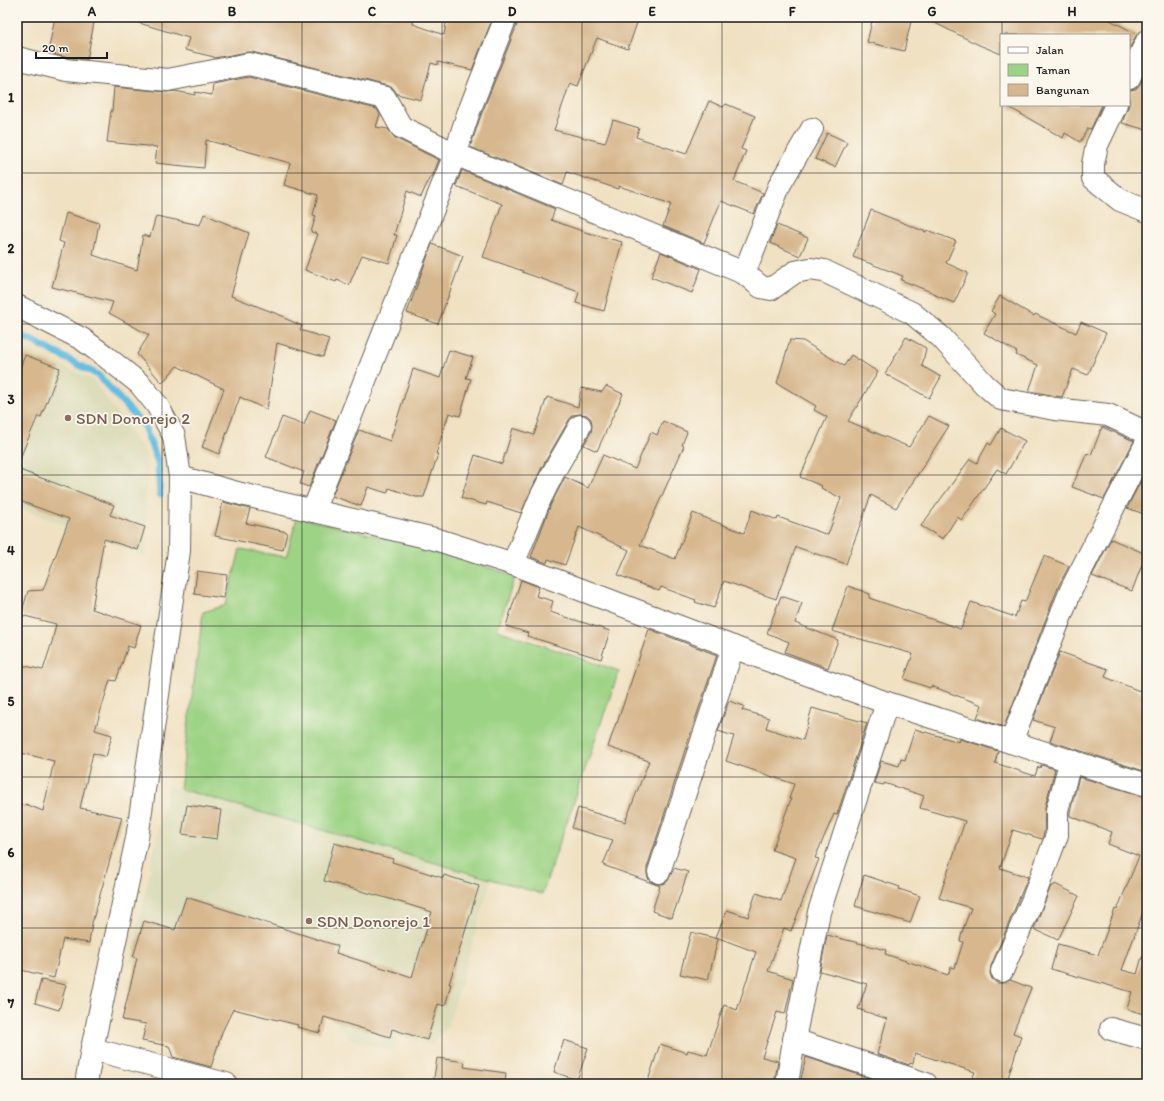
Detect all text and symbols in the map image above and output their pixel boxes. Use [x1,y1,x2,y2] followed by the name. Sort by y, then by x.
[87,4,97,19] text: A
[228,4,237,19] text: B
[368,4,377,19] text: C
[508,4,517,19] text: D
[648,4,656,19] text: E
[789,4,796,19] text: F
[928,4,937,19] text: G
[1068,4,1077,19] text: H
[36,34,107,60] scale bar
[1000,34,1130,106] legend
[42,41,69,55] text: 20 m
[1036,43,1064,57] text: Jalan
[1036,63,1071,77] text: Taman
[1036,83,1089,97] text: Bangunan
[8,90,14,105] text: 1
[8,241,15,256] text: 2
[7,392,15,407] text: 3
[76,408,190,428] place label: SDN Donorejo 2
[63,413,73,423] marker: SDN Donorejo 2
[7,543,15,558] text: 4
[8,694,15,709] text: 5
[8,845,15,860] text: 6
[317,911,430,931] place label: SDN Donorejo 1
[304,916,314,926] marker: SDN Donorejo 1
[7,996,15,1011] text: 7

